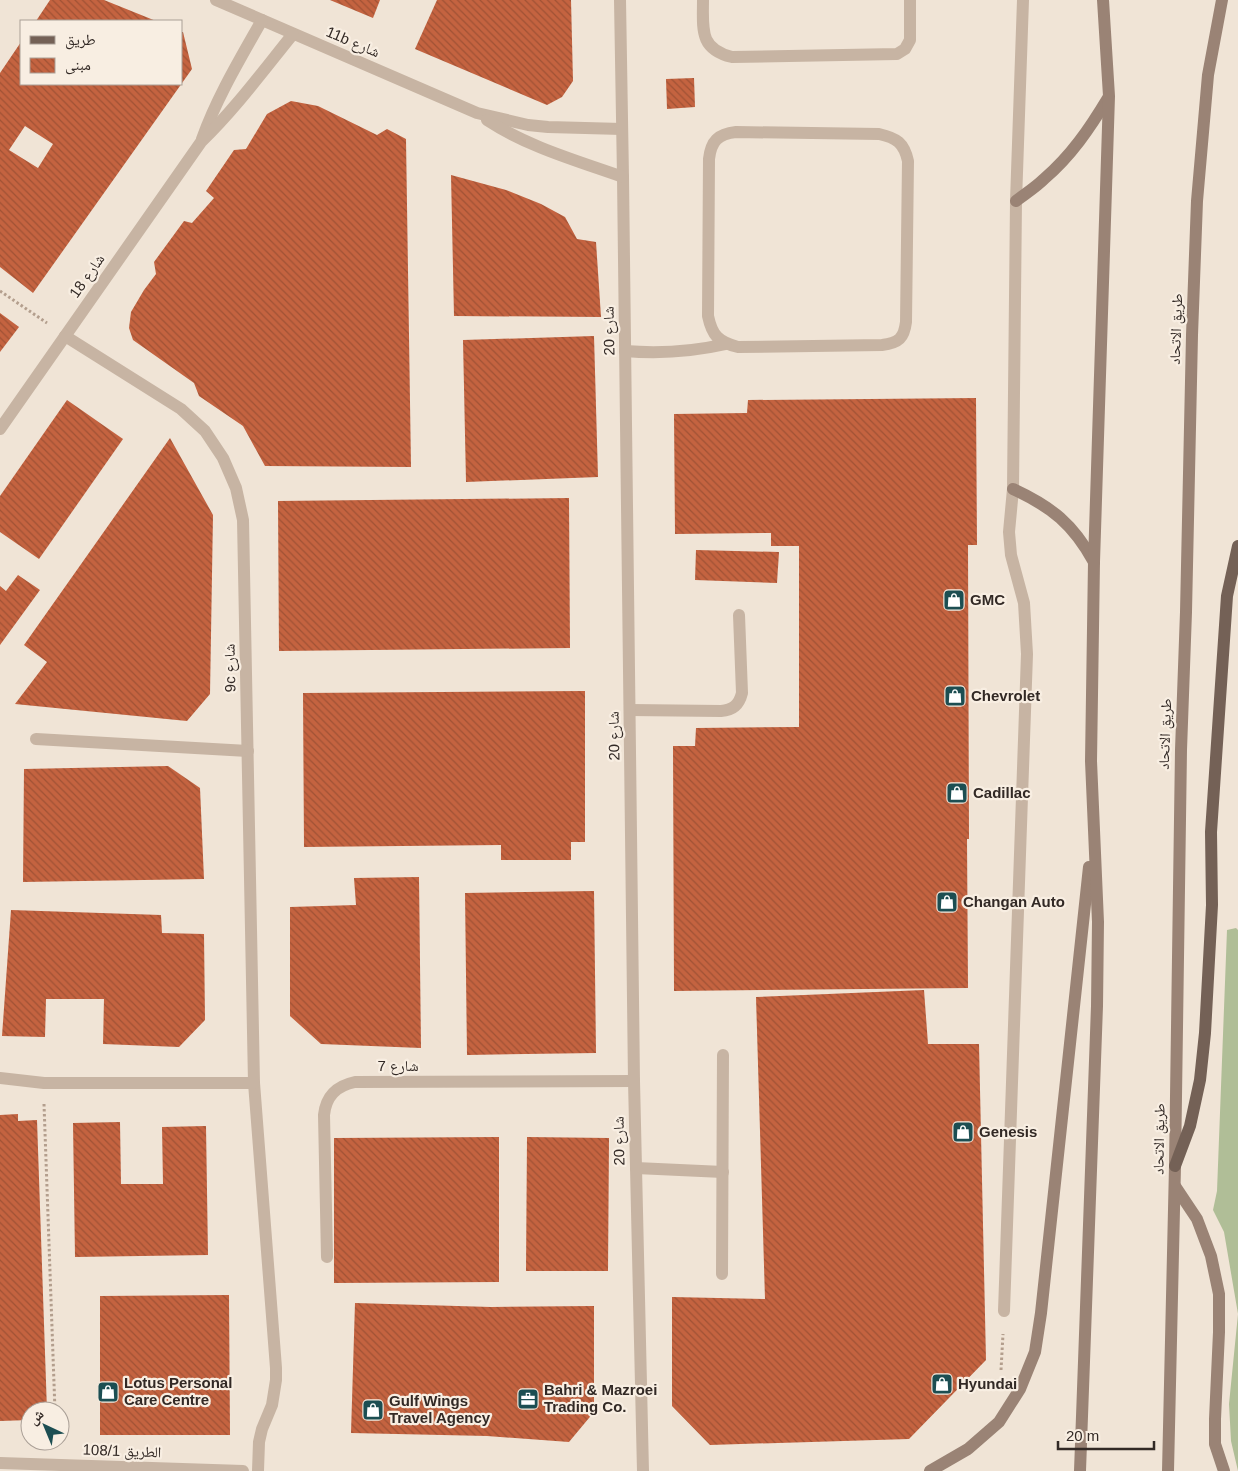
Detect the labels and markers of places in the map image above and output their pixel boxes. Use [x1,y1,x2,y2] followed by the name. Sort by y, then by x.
[942,588,966,612] shop icon: GMC
[970,591,1005,608] place label: GMC
[943,684,967,708] shop icon: Chevrolet
[971,687,1040,704] place label: Chevrolet
[945,781,969,805] shop icon: Cadillac
[973,784,1031,801] place label: Cadillac
[935,890,959,914] shop icon: Changan Auto
[963,893,1065,910] place label: Changan Auto
[951,1120,975,1144] shop icon: Genesis
[979,1123,1037,1140] place label: Genesis
[930,1372,954,1396] shop icon: Hyundai
[124,1374,232,1408] place label: Lotus Personal Care Centre
[958,1375,1017,1392] place label: Hyundai
[96,1380,120,1404] shop icon: Lotus Personal Care Centre
[544,1381,657,1415] place label: Bahri & Mazroei Trading Co.
[516,1387,540,1411] office icon: Bahri & Mazroei Trading Co.
[389,1392,491,1426] place label: Gulf Wings Travel Agency
[361,1398,385,1422] shop icon: Gulf Wings Travel Agency

